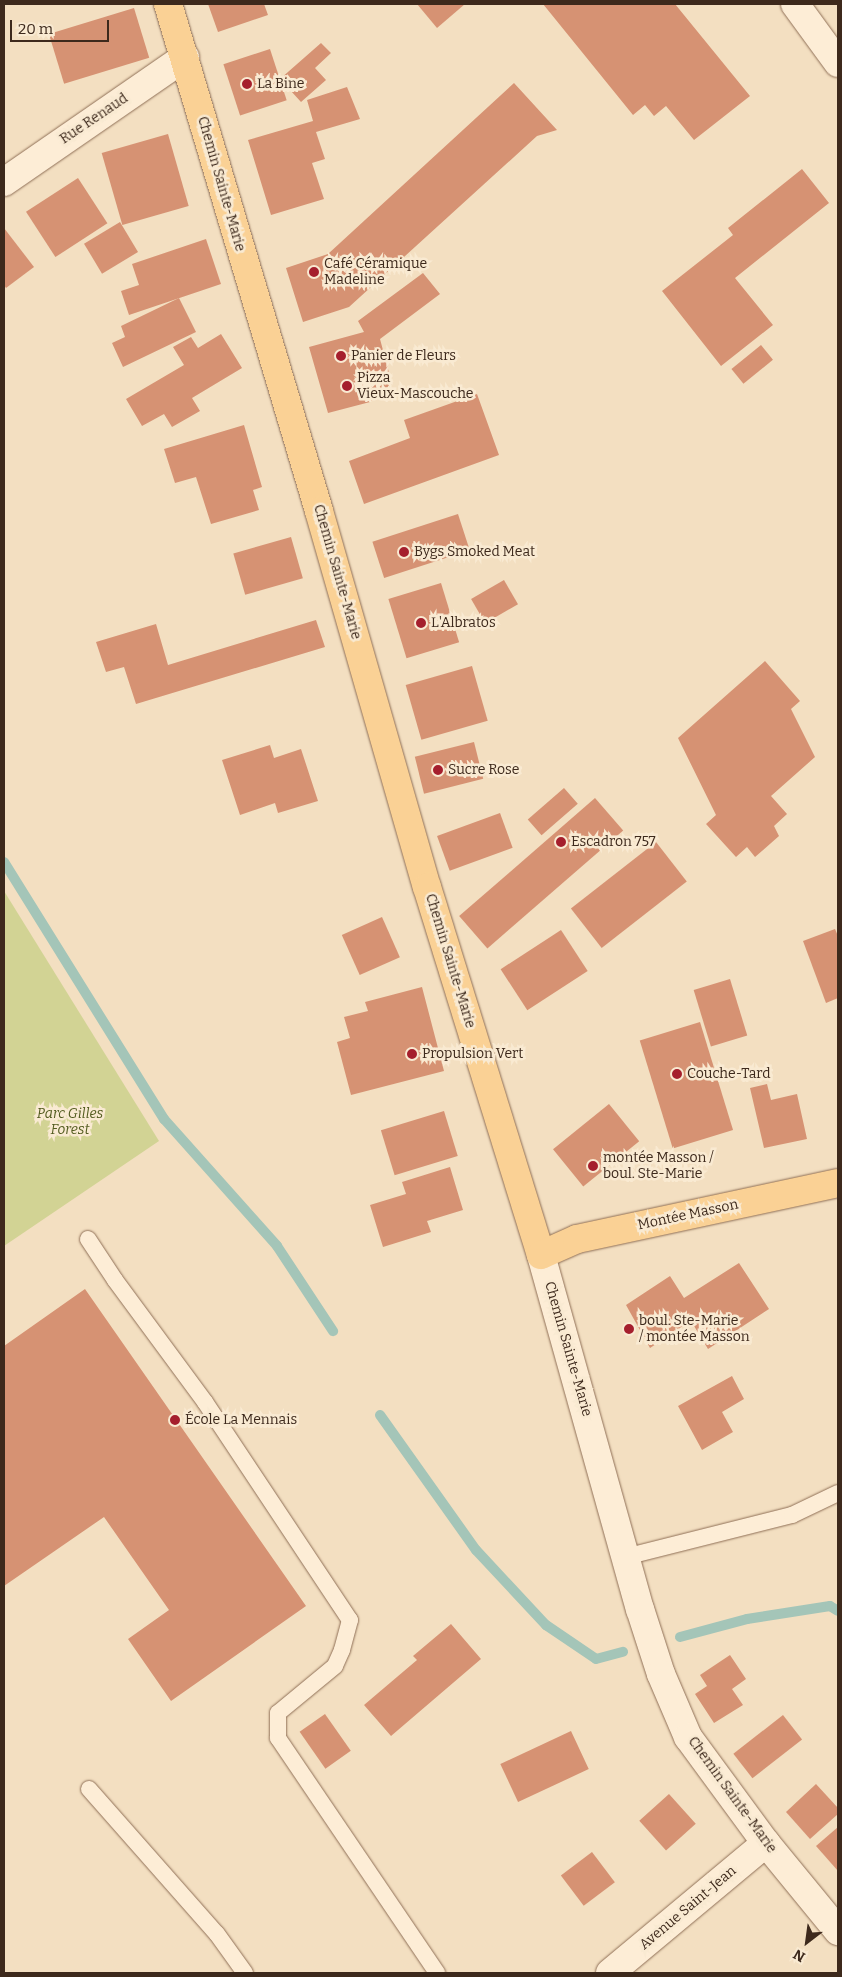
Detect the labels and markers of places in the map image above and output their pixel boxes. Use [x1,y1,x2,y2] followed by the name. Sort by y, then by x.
[257,76,304,92] place label: La Bine
[241,78,253,90] marker: La Bine
[324,256,427,288] place label: Café Céramique Madeline
[308,266,320,278] marker: Café Céramique Madeline
[351,348,456,364] place label: Panier de Fleurs
[335,350,347,362] marker: Panier de Fleurs
[357,370,473,402] place label: Pizza Vieux-Mascouche
[341,380,353,392] marker: Pizza Vieux-Mascouche
[414,544,535,560] place label: Bygs Smoked Meat
[398,546,410,558] marker: Bygs Smoked Meat
[431,615,496,631] place label: L'Albratos
[415,617,427,629] marker: L'Albratos
[448,762,519,778] place label: Sucre Rose
[432,764,444,776] marker: Sucre Rose
[571,834,656,850] place label: Escadron 757
[555,836,567,848] marker: Escadron 757
[422,1046,523,1062] place label: Propulsion Vert
[406,1048,418,1060] marker: Propulsion Vert
[687,1066,770,1082] place label: Couche-Tard
[671,1068,683,1080] marker: Couche-Tard
[603,1150,714,1182] place label: montée Masson / boul. Ste-Marie
[587,1160,599,1172] marker: montée Masson / boul. Ste-Marie
[639,1313,750,1345] place label: boul. Ste-Marie / montée Masson
[623,1323,635,1335] marker: boul. Ste-Marie / montée Masson
[185,1412,297,1428] place label: École La Mennais
[169,1414,181,1426] marker: École La Mennais

